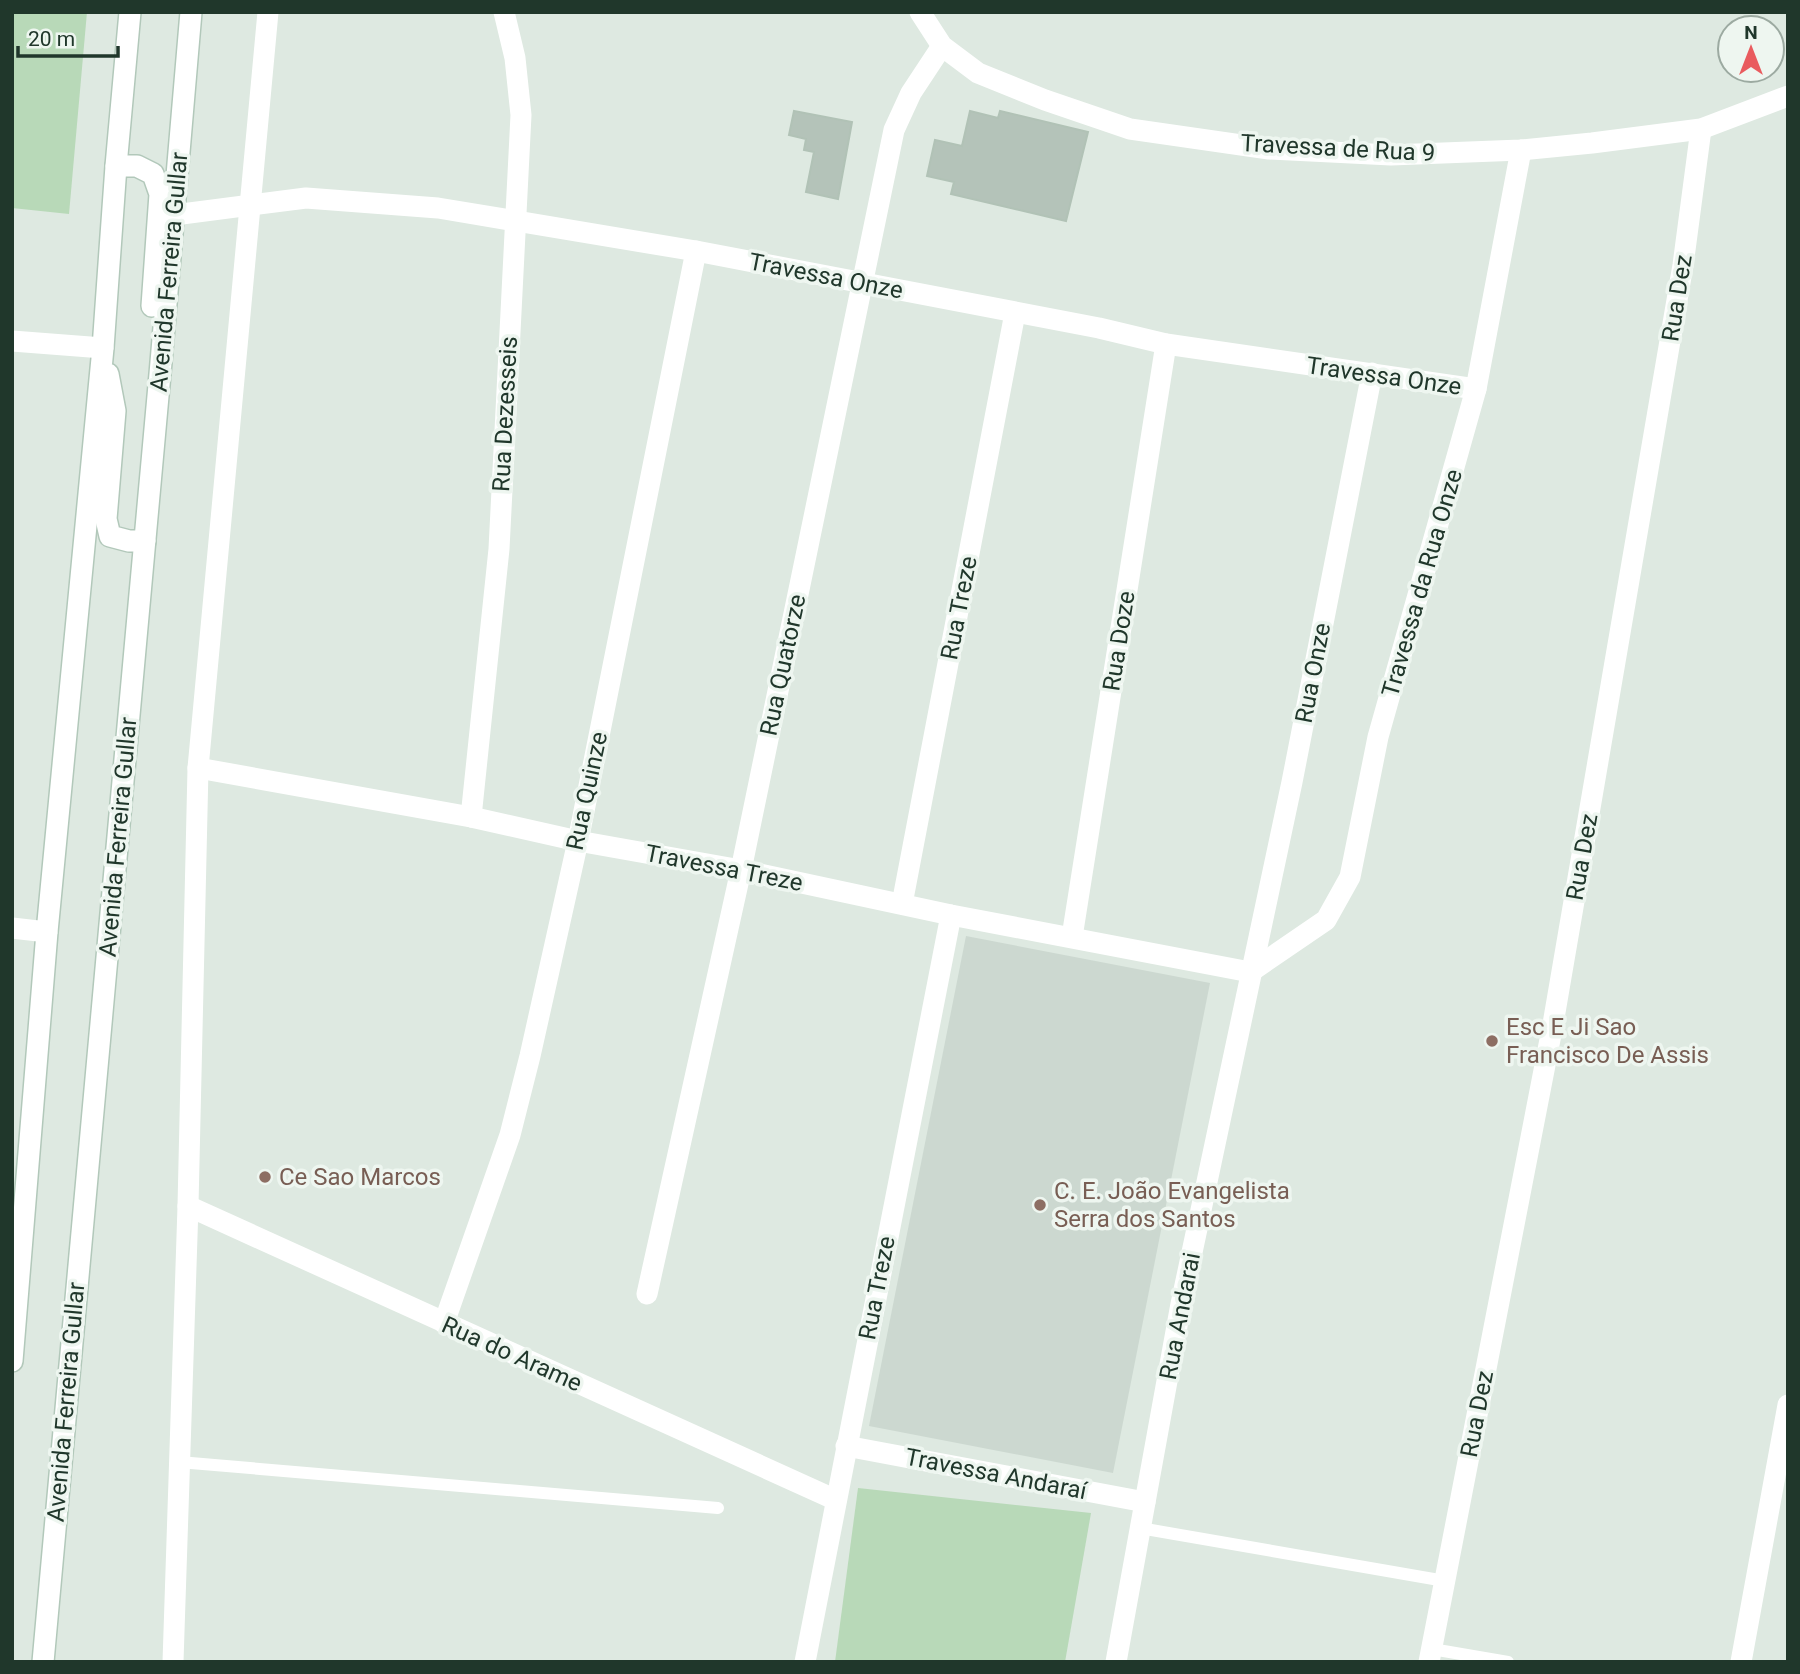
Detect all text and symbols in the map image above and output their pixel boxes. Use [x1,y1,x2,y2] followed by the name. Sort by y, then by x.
[18,14,117,58] scale bar
[1716,14,1786,84] north arrow
[1744,21,1758,44] text: N
[28,27,75,51] text: 20 m
[1240,129,1436,167] street label: Travessa de Rua 9
[145,151,193,393] street label: Avenida Ferreira Gullar
[747,247,905,305] street label: Travessa Onze
[1656,253,1698,343] street label: Rua Dez
[487,336,523,492] street label: Rua Dezesseis
[1305,351,1463,401] street label: Travessa Onze
[1376,466,1468,700] street label: Travessa da Rua Onze
[935,554,983,662] street label: Rua Treze
[1097,589,1141,693] street label: Rua Doze
[754,592,812,738] street label: Rua Quatorze
[1290,621,1336,725] street label: Rua Onze
[94,716,142,958] street label: Avenida Ferreira Gullar
[561,729,613,853] street label: Rua Quinze
[1561,811,1603,902] street label: Rua Dez
[643,839,805,897] street label: Travessa Treze
[1506,1013,1709,1069] place label: Esc E Ji Sao Francisco De Assis
[1484,1033,1500,1049] marker: Esc E Ji Sao Francisco De Assis
[279,1163,441,1191] place label: Ce Sao Marcos
[257,1169,273,1185] marker: Ce Sao Marcos
[1054,1177,1290,1233] place label: C. E. João Evangelista Serra dos Santos
[1032,1197,1048,1213] marker: C. E. João Evangelista Serra dos Santos
[853,1234,901,1342] street label: Rua Treze
[1154,1250,1206,1382] street label: Rua Andarai
[42,1281,90,1523] street label: Avenida Ferreira Gullar
[438,1311,586,1397] street label: Rua do Arame
[1455,1368,1499,1460] street label: Rua Dez
[903,1443,1090,1506] street label: Travessa Andaraí

